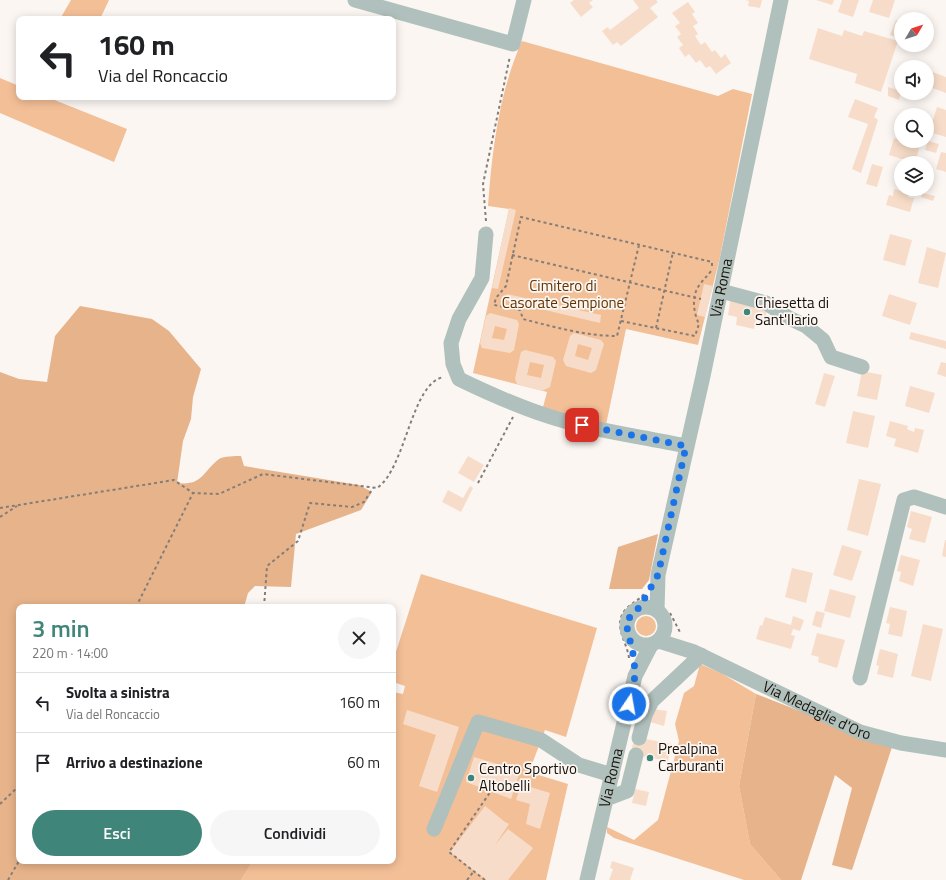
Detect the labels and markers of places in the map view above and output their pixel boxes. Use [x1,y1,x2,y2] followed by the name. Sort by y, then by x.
[755,291,829,331] place label: Chiesetta di Sant'Ilario
[742,307,752,317] marker: Chiesetta di Sant'Ilario
[565,408,599,442] pin
[658,737,724,777] place label: Prealpina Carburanti
[645,753,655,763] marker: Prealpina Carburanti
[479,757,577,797] place label: Centro Sportivo Altobelli
[466,773,476,783] marker: Centro Sportivo Altobelli

